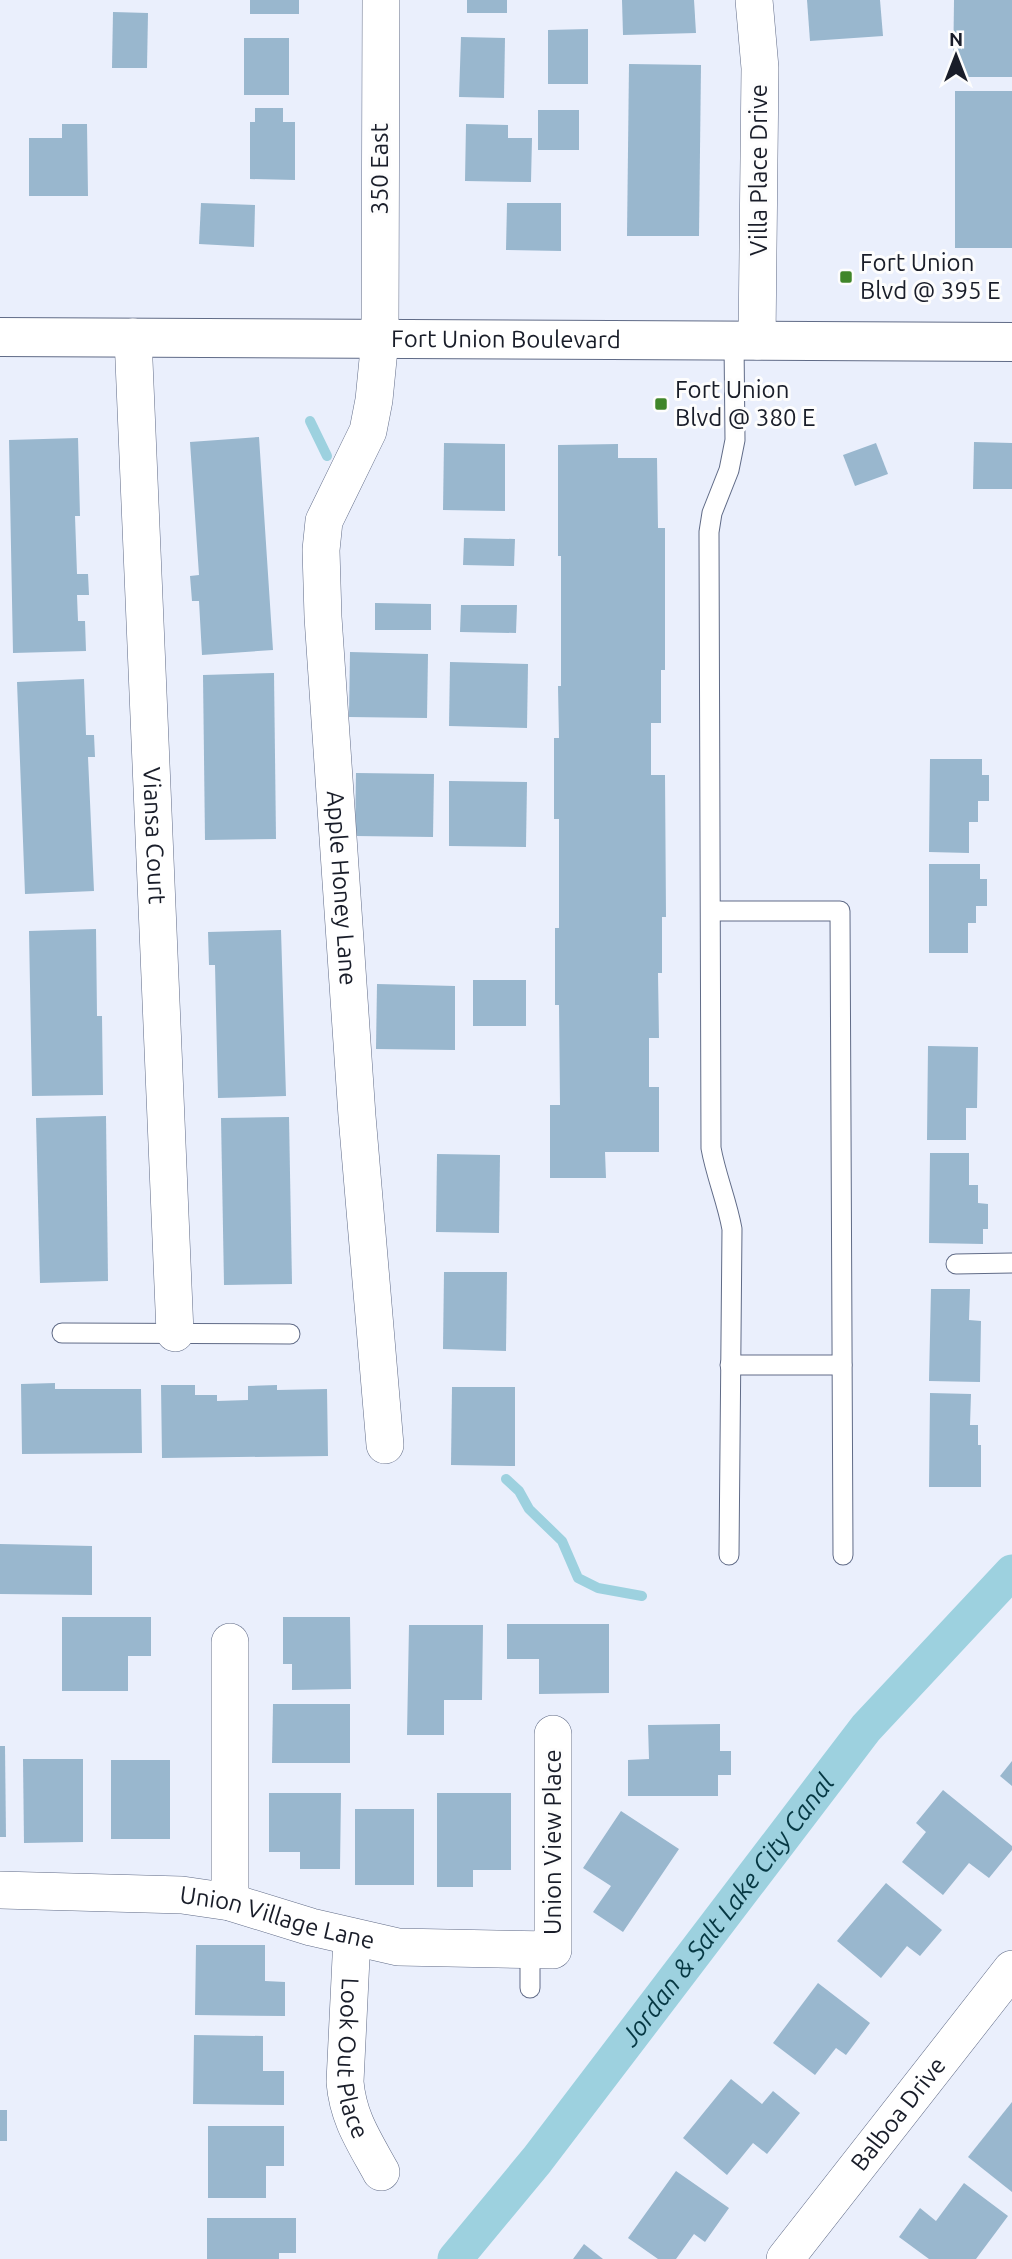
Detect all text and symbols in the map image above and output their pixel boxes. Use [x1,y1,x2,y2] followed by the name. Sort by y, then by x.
[921,21,991,91] north arrow
[949,28,963,50] text: N
[745,84,772,256] street label: Villa Place Drive
[366,123,393,215] street label: 350 East
[860,249,1000,304] place label: Fort Union Blvd @ 395 E
[838,269,854,285] marker: Fort Union Blvd @ 395 E
[391,325,621,353] street label: Fort Union Boulevard
[675,376,815,431] place label: Fort Union Blvd @ 380 E
[653,396,669,412] marker: Fort Union Blvd @ 380 E
[138,766,171,905] street label: Viansa Court
[322,790,362,986] street label: Apple Honey Lane
[539,1749,566,1935] street label: Union View Place
[613,1768,840,2052] water label: Jordan & Salt Lake City Canal
[178,1881,377,1954] street label: Union Village Lane
[332,1977,374,2143] street label: Look Out Place
[845,2052,951,2176] street label: Balboa Drive

